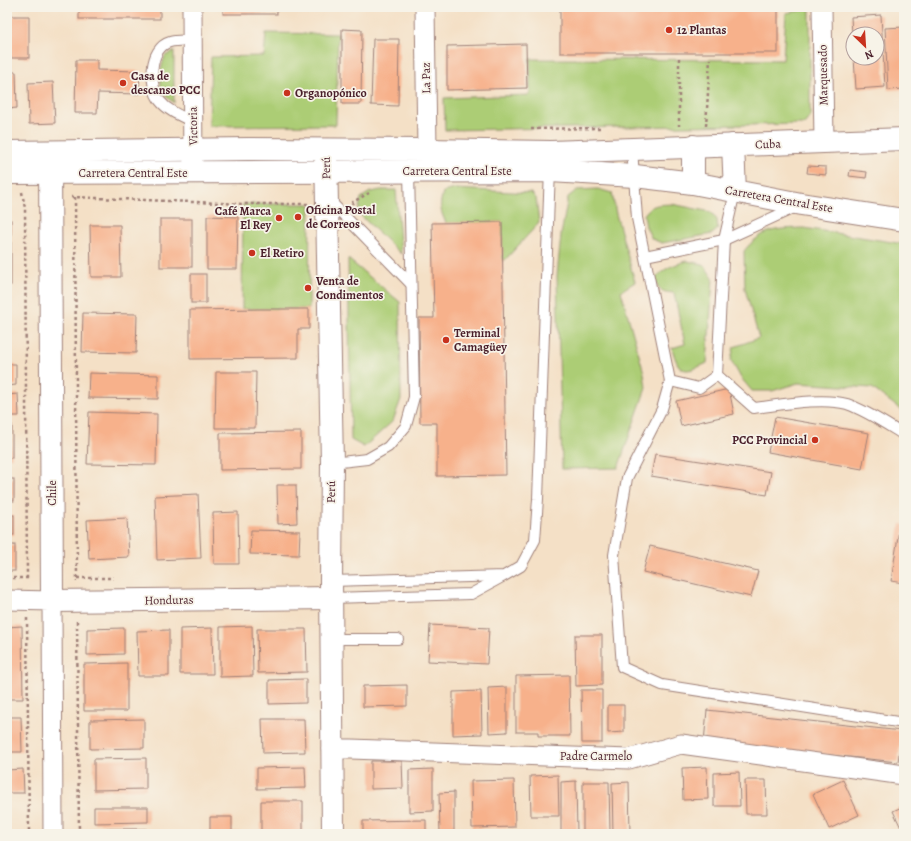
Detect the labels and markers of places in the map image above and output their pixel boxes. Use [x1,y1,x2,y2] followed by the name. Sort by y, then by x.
[677,22,727,38] place label: 12 Plantas
[664,25,674,35] marker: 12 Plantas
[131,68,200,98] place label: Casa de descanso PCC
[118,78,128,88] marker: Casa de descanso PCC
[295,85,367,101] place label: Organopónico
[282,88,292,98] marker: Organopónico
[306,202,376,232] place label: Oficina Postal de Correos
[215,203,271,233] place label: Café Marca El Rey
[293,212,303,222] marker: Oficina Postal de Correos
[274,213,284,223] marker: Café Marca El Rey
[260,245,304,261] place label: El Retiro
[247,248,257,258] marker: El Retiro
[315,273,384,303] place label: Venta de Condimentos
[303,283,313,293] marker: Venta de Condimentos
[454,325,507,355] place label: Terminal Camagüey
[441,335,451,345] marker: Terminal Camagüey
[732,432,808,448] place label: PCC Provincial
[810,435,820,445] marker: PCC Provincial

